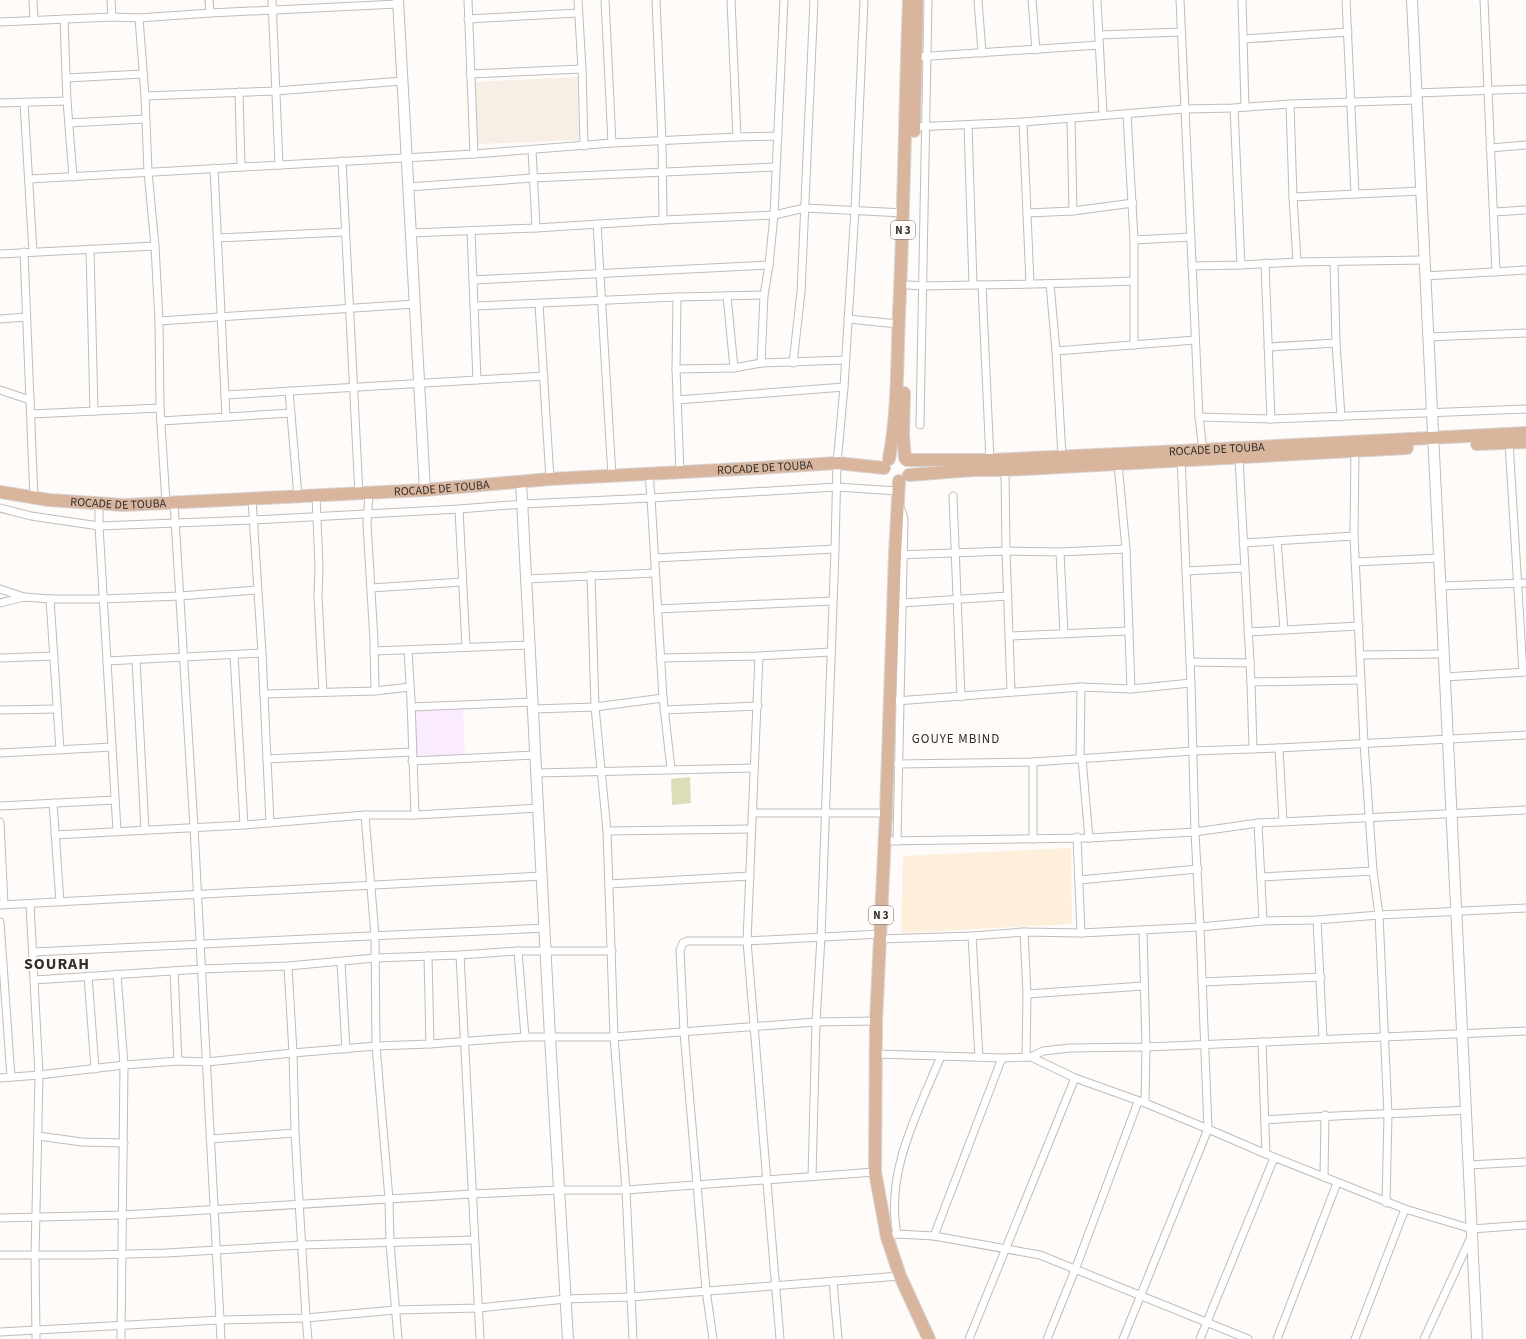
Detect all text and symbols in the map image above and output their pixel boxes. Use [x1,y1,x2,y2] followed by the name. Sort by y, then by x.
[891,221,915,239] road number: N 3
[1168,439,1266,461] street label: ROCADE DE TOUBA
[717,457,814,479] street label: ROCADE DE TOUBA
[393,476,491,501] street label: ROCADE DE TOUBA
[70,493,167,514] street label: ROCADE DE TOUBA
[912,730,1000,748] district label: GOUYE MBIND
[869,906,893,924] road number: N 3
[24,953,90,975] district label: SOURAH

